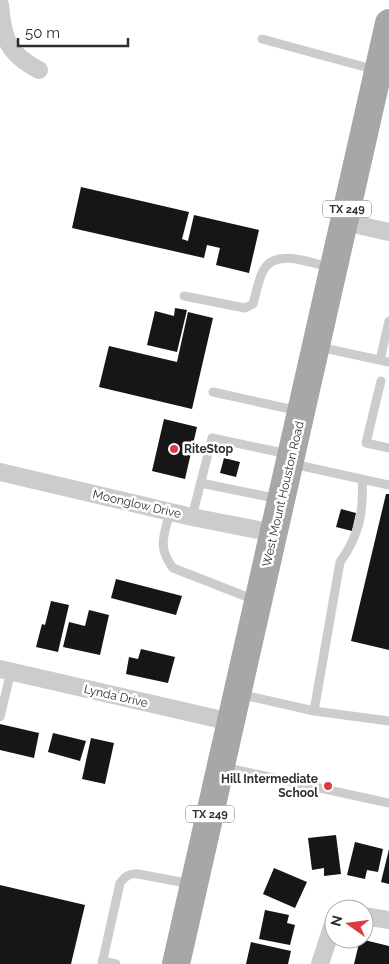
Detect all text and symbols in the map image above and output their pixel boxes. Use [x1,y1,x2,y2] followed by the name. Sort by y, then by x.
[18,15,128,47] scale bar
[25,24,60,42] text: 50 m
[323,200,371,218] road number: TX 249
[259,420,307,568] street label: West Mount Houston Road
[184,442,234,456] place label: RiteStop
[168,443,180,455] marker: RiteStop
[91,487,183,521] street label: Moonglow Drive
[83,682,149,710] street label: Lynda Drive
[221,772,318,800] place label: Hill Intermediate School
[322,780,334,792] marker: Hill Intermediate School
[186,806,234,822] road number: TX 249
[324,899,374,949] north arrow
[327,914,345,928] text: N

